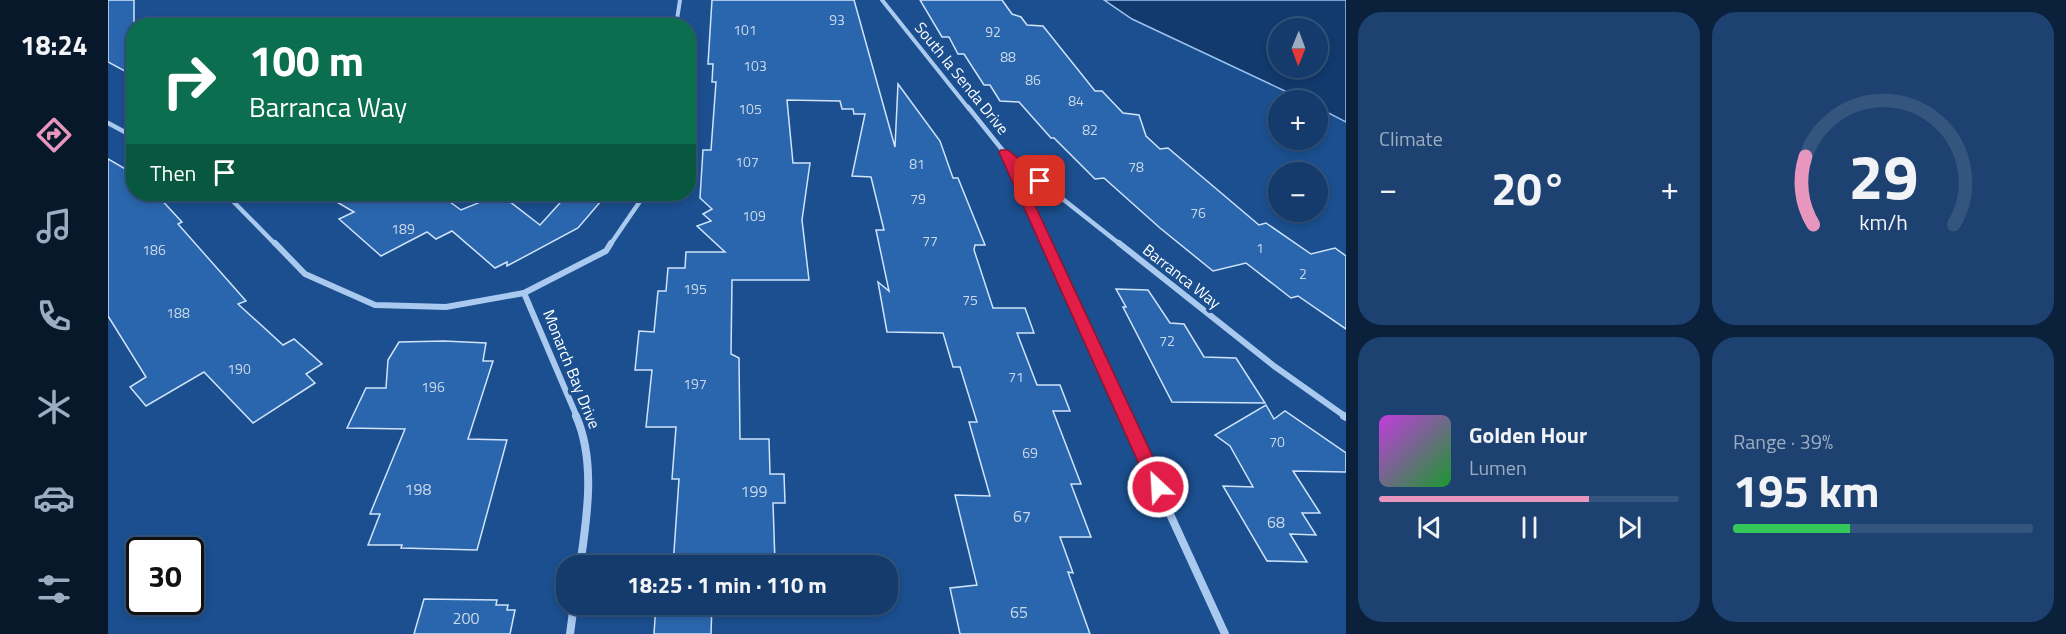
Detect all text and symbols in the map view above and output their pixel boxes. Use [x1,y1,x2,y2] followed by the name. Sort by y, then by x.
[829,9,845,30] house number: 93
[909,16,1015,140] street label: South la Senda Drive
[1268,18,1328,78] north arrow
[1268,18,1328,222] map controls
[733,19,757,40] house number: 101
[985,21,1001,42] house number: 92
[20,24,88,65] text: 18:24
[249,28,364,92] text: 100 m
[150,42,228,120] icon: right
[1000,46,1016,67] house number: 88
[743,55,767,76] house number: 103
[1025,69,1041,90] house number: 86
[249,86,407,127] text: Barranca Way
[1068,90,1084,111] house number: 84
[1268,90,1328,150] button: +
[738,98,762,119] house number: 105
[33,114,75,156] icon: directions
[1082,119,1098,140] house number: 82
[1379,123,1443,154] text: Climate
[1848,128,1918,223] text: 29
[735,151,759,172] house number: 107
[909,153,925,174] house number: 81
[1491,154,1567,222] text: 20°
[1014,155,1065,206] pin
[150,156,196,190] text: Then
[208,156,241,189] icon: arrive
[1128,156,1144,177] house number: 78
[1268,162,1328,222] button: −
[1379,163,1397,213] text: −
[1661,163,1679,213] text: +
[1023,164,1056,197] icon: arrive
[910,188,926,209] house number: 79
[1190,202,1206,223] house number: 76
[33,205,75,247] icon: music
[742,205,766,226] house number: 109
[1859,207,1907,239] text: km/h
[391,218,415,239] house number: 189
[922,230,938,251] house number: 77
[1256,237,1264,258] house number: 1
[1138,238,1227,314] street label: Barranca Way
[142,239,166,260] house number: 186
[1299,263,1307,284] house number: 2
[683,278,707,299] house number: 195
[962,289,978,310] house number: 75
[33,295,75,337] icon: phone
[166,302,190,323] house number: 188
[537,306,607,432] street label: Monarch Bay Drive
[1159,330,1175,351] house number: 72
[227,358,251,379] house number: 190
[1008,366,1024,387] house number: 71
[683,373,707,394] house number: 197
[421,376,445,397] house number: 196
[33,386,75,428] icon: climate
[1469,418,1587,452] text: Golden Hour
[1733,426,1833,457] text: Range · 39%
[1269,431,1285,452] house number: 70
[1022,442,1038,463] house number: 69
[1469,452,1527,483] text: Lumen
[1126,455,1190,519] position arrow
[1733,456,1879,524] text: 195 km
[33,477,75,519] icon: car
[405,477,431,501] house number: 198
[741,479,767,503] house number: 199
[1013,504,1031,528] house number: 67
[1267,510,1285,534] house number: 68
[1413,511,1446,544] icon: previous
[1513,511,1546,544] icon: pause
[1613,511,1646,544] icon: next
[126,537,204,615] speed limit sign: 30
[33,568,75,610] icon: filters
[627,568,827,602] text: 18:25 · 1 min · 110 m
[1010,600,1028,624] house number: 65
[453,606,479,630] house number: 200

